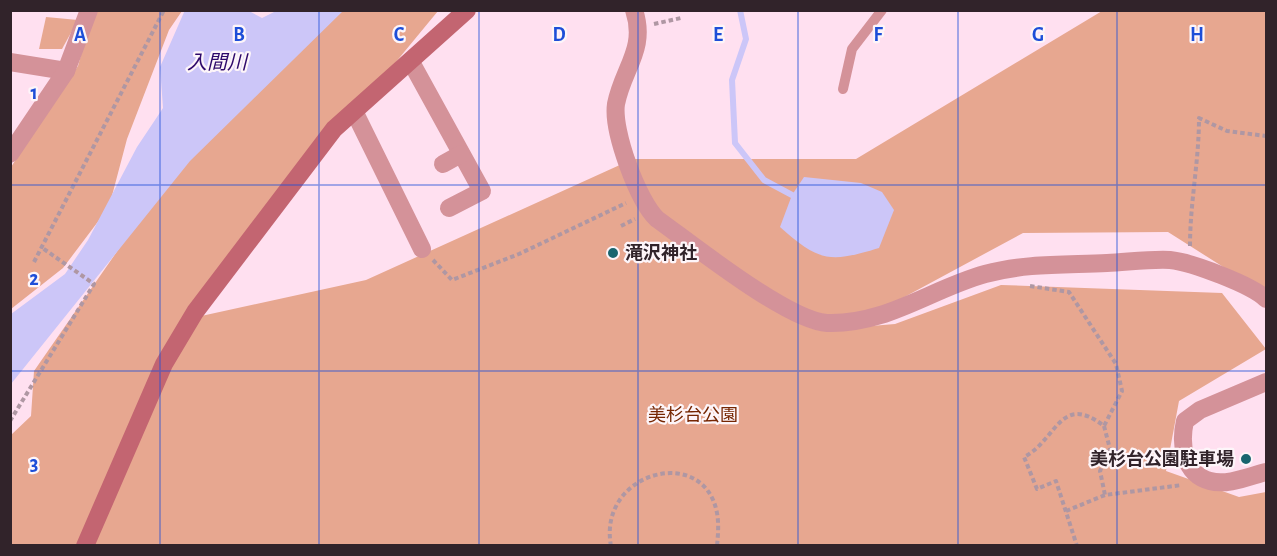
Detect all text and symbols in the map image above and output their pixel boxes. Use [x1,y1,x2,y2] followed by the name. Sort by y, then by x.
[74,25,86,45] text: A
[233,25,245,45] text: B
[394,25,405,45] text: C
[552,25,566,45] text: D
[713,25,723,45] text: E
[873,25,883,45] text: F
[1032,25,1044,45] text: G
[1190,25,1204,45] text: H
[187,53,249,73] water label: 入間川
[30,83,38,103] text: 1
[625,243,697,263] place label: 滝沢神社
[606,246,620,260] marker: 滝沢神社
[29,269,39,289] text: 2
[648,405,738,425] park label: 美杉台公園
[1090,449,1234,469] place label: 美杉台公園駐車場
[1239,452,1253,466] marker: 美杉台公園駐車場
[30,454,38,474] text: 3

